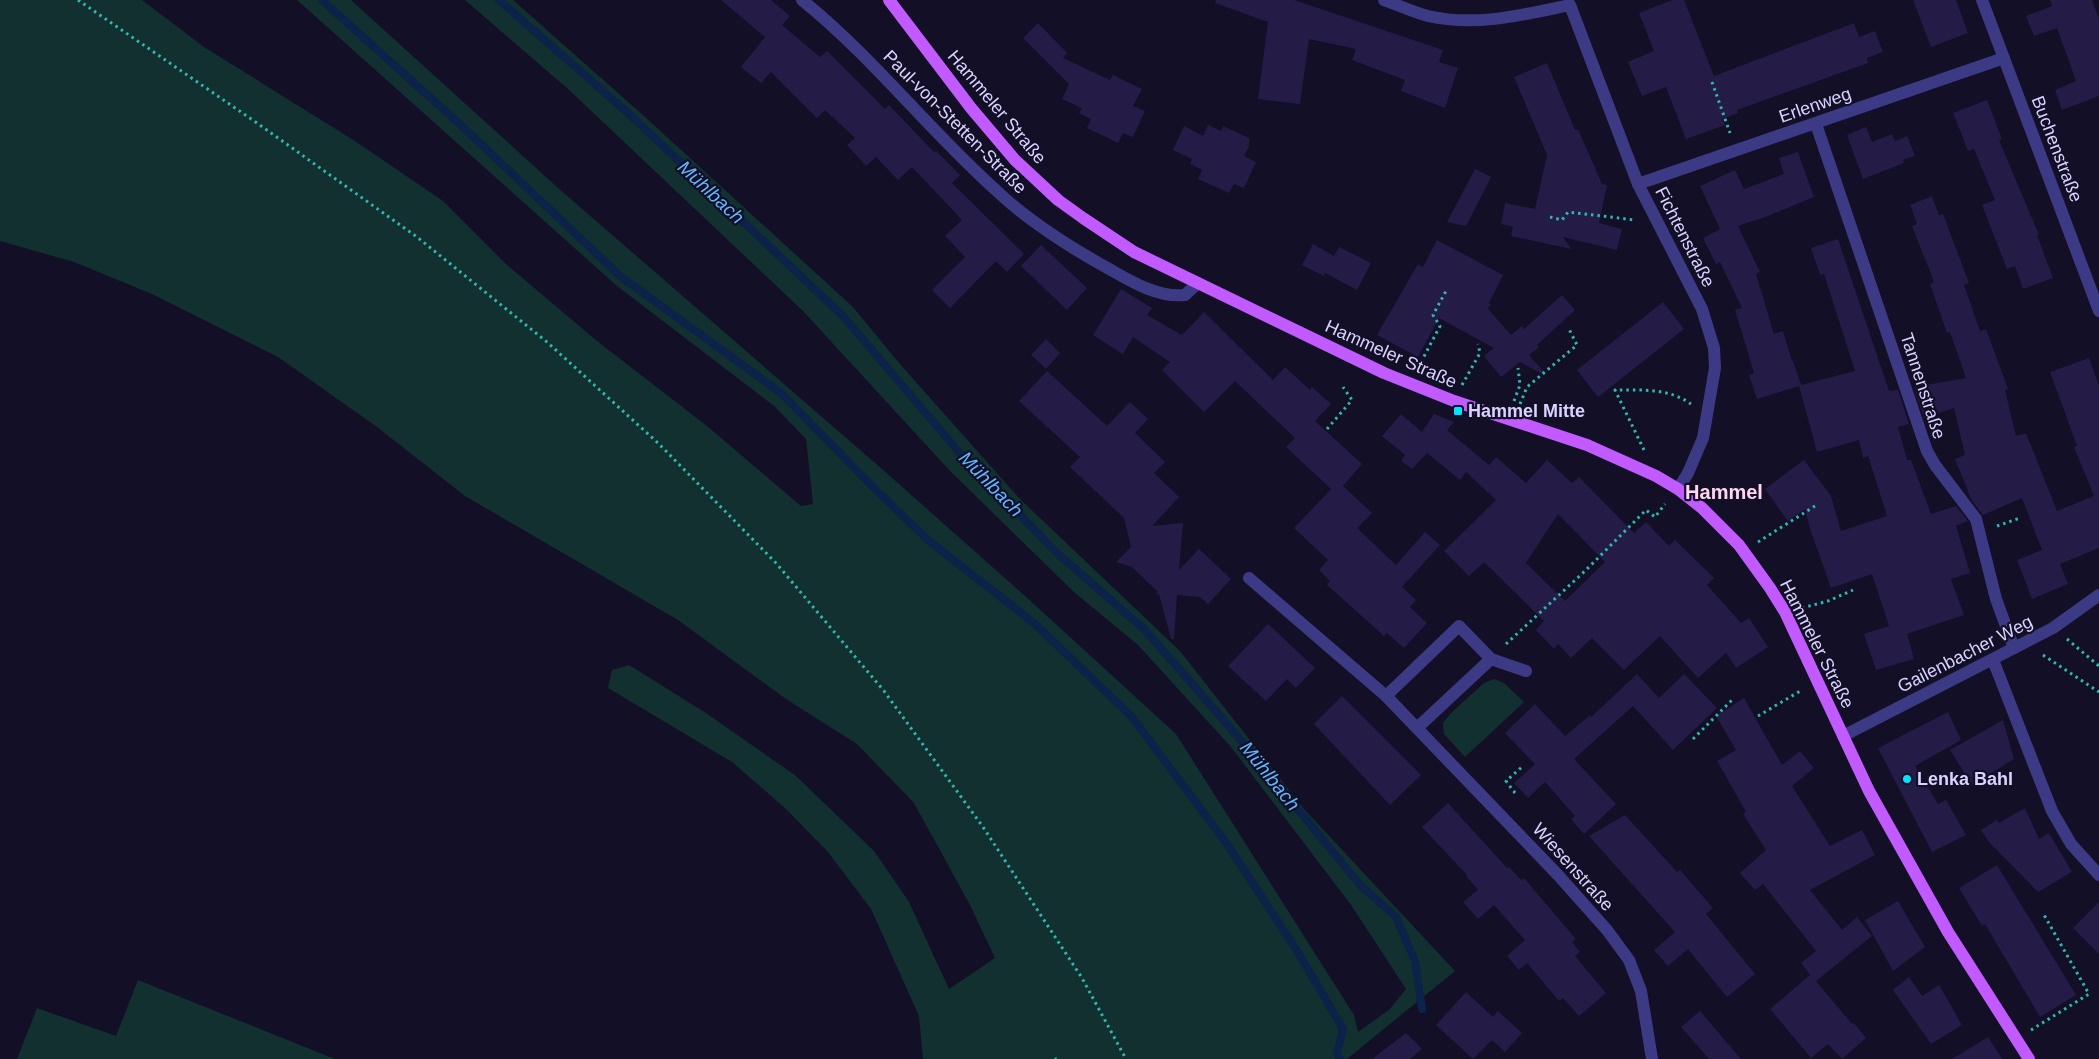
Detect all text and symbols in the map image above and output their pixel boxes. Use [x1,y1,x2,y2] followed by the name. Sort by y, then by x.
[879,46,1031,198] street label: Paul-von-Stetten-Straße
[944,46,1050,168] street label: Hammeler Straße
[1776,83,1854,127] street label: Erlenweg
[2028,93,2086,205] street label: Buchenstraße
[674,156,748,228] water label: Mühlbach
[1651,183,1719,291] street label: Fichtenstraße
[1322,316,1460,392] street label: Hammeler Straße
[1896,331,1950,441] street label: Tannenstraße
[1468,401,1585,421] place label: Hammel Mitte
[1452,405,1464,417] marker: Hammel Mitte
[955,447,1027,521] water label: Mühlbach
[1685,481,1763,503] district label: Hammel
[1776,576,1858,712] street label: Hammeler Straße
[1894,611,2036,697] street label: Gailenbacher Weg
[1236,737,1304,815] water label: Mühlbach
[1917,769,2013,789] place label: Lenka Bahl
[1901,773,1913,785] marker: Lenka Bahl
[1528,819,1618,915] street label: Wiesenstraße

